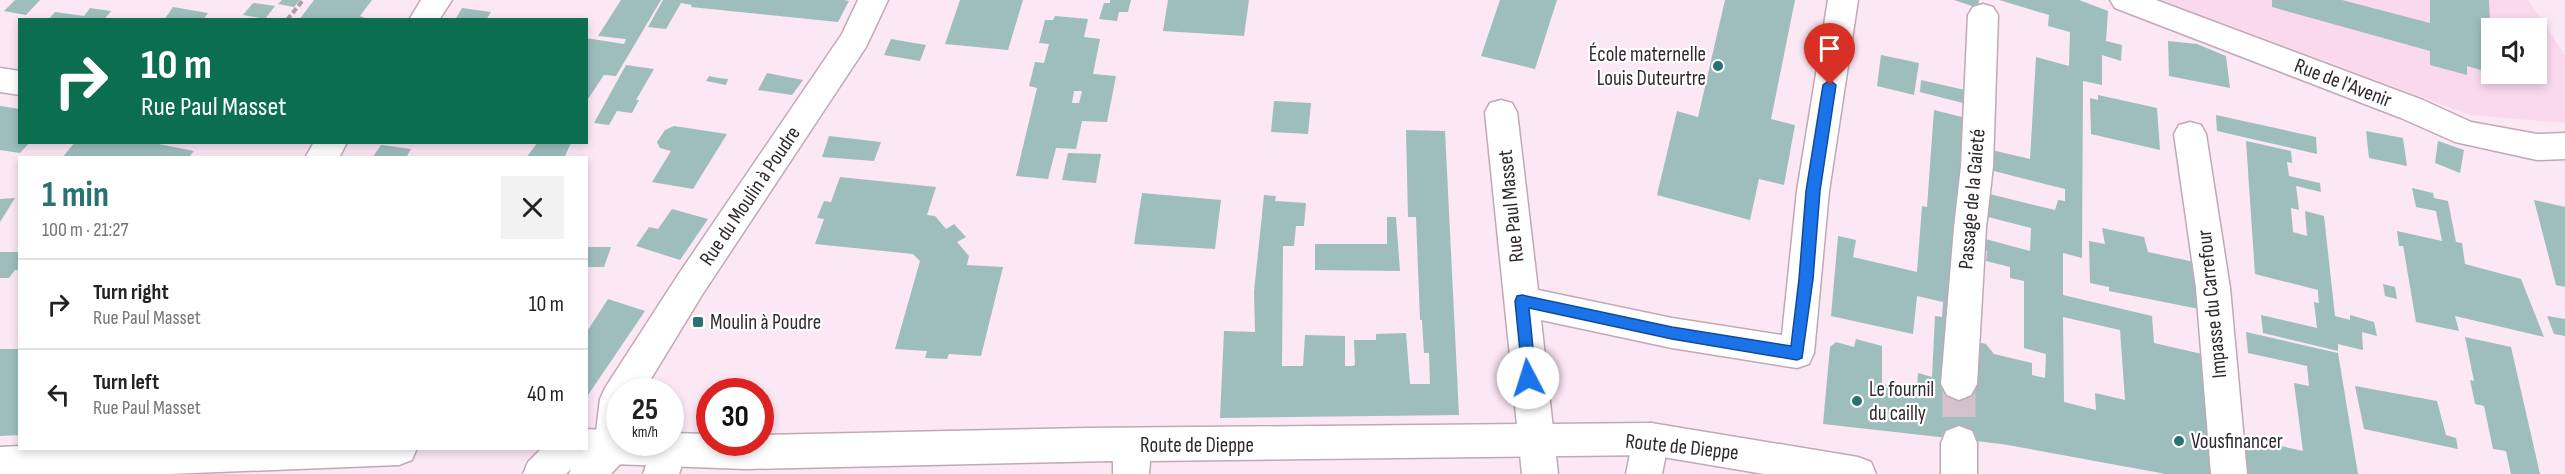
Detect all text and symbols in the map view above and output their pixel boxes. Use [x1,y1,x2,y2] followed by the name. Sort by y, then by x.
[2481,18,2547,84] map controls
[2481,18,2547,84] button: sound
[1804,23,1855,85] pin
[1813,32,1846,65] icon: arrive
[141,40,212,91] text: 10 m
[42,42,120,120] icon: right
[1589,42,1706,91] place label: École maternelle Louis Duteurtre
[2291,53,2395,113] street label: Rue de l'Avenir
[1711,59,1725,73] marker: École maternelle Louis Duteurtre
[141,91,286,123] text: Rue Paul Masset
[694,122,806,270] street label: Rue du Moulin à Poudre
[1953,128,1991,270] street label: Passage de la Gaieté
[1493,148,1529,264] street label: Rue Paul Masset
[42,174,109,217] text: 1 min
[501,176,564,239] button: close
[42,218,129,242] text: 100 m · 21:27
[2192,229,2232,379] street label: Impasse du Carrefour
[93,279,169,306] text: Turn right
[42,288,75,321] icon: right
[529,291,564,318] text: 10 m
[93,306,201,330] text: Rue Paul Masset
[710,310,821,335] place label: Moulin à Poudre
[691,315,705,329] marker: Moulin à Poudre
[1496,346,1560,410] position arrow
[93,369,159,396] text: Turn left
[1869,377,1934,426] place label: Le fournil du cailly
[42,378,75,411] icon: left
[696,378,774,456] speed limit sign: 30
[527,381,564,408] text: 40 m
[632,392,658,428] text: 25
[1850,394,1864,408] marker: Le fournil du cailly
[93,396,201,420] text: Rue Paul Masset
[632,423,658,442] text: km/h
[1624,429,1740,465] street label: Route de Dieppe
[2191,429,2283,454] place label: Vousfinancer
[1140,433,1254,458] street label: Route de Dieppe
[2172,434,2186,448] marker: Vousfinancer

